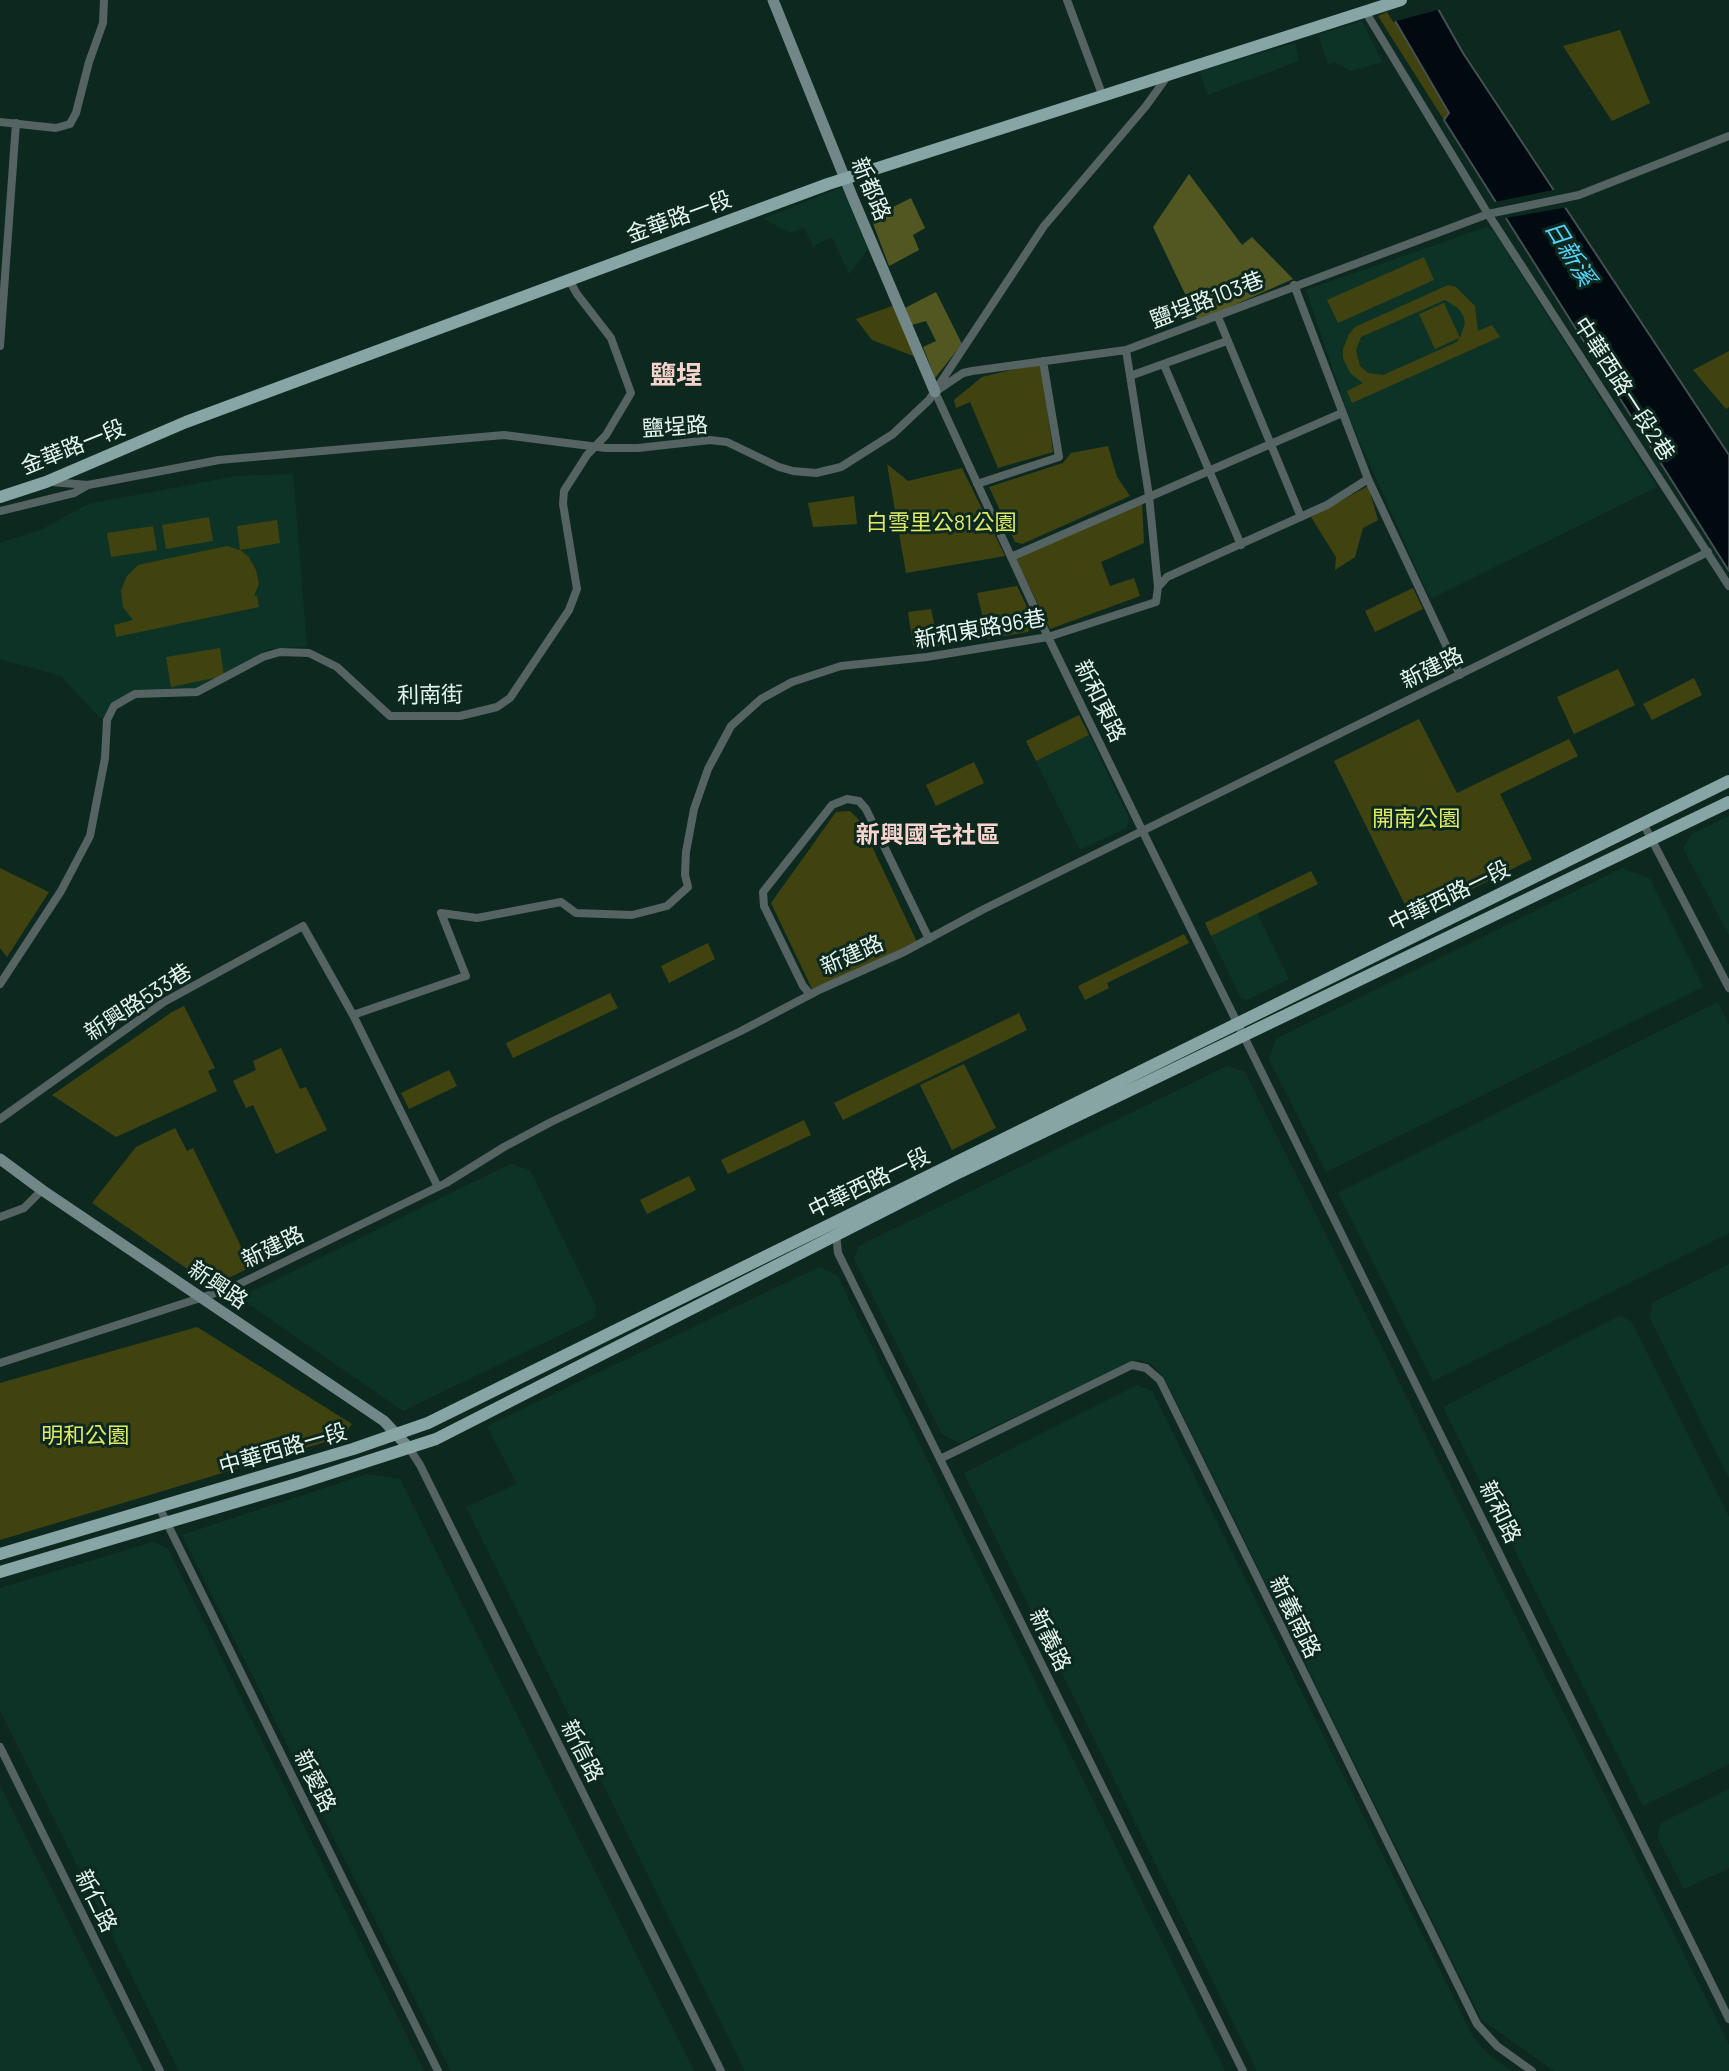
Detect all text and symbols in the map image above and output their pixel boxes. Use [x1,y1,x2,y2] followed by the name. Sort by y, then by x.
[846,153,896,225] street label: 新都路
[623,186,735,248] street label: 金華路一段
[1539,215,1601,291] water label: 日新溪
[1147,266,1267,334] street label: 鹽埕路103巷
[1568,312,1680,466] street label: 中華西路一段2巷
[650,359,702,391] district label: 鹽埕
[641,412,709,442] street label: 鹽埕路
[17,414,129,480] street label: 金華路一段
[866,510,1016,536] park label: 白雪里公81公園
[912,604,1048,654] street label: 新和東路96巷
[1397,642,1467,694] street label: 新建路
[1069,656,1131,746] street label: 新和東路
[397,681,463,709] street label: 利南街
[1372,806,1460,832] park label: 開南公園
[856,821,1000,849] district label: 新興國宅社區
[1384,855,1514,937] street label: 中華西路一段
[816,930,888,980] street label: 新建路
[80,958,196,1046] street label: 新興路533巷
[804,1142,934,1224] street label: 中華西路一段
[238,1221,308,1273] street label: 新建路
[183,1256,253,1314] street label: 新興路
[216,1418,350,1480] street label: 中華西路一段
[41,1423,129,1449] park label: 明和公園
[1474,1477,1526,1547] street label: 新和路
[1264,1572,1326,1662] street label: 新義南路
[1024,1605,1076,1675] street label: 新義路
[555,1716,609,1786] street label: 新信路
[289,1746,341,1816] street label: 新愛路
[70,1866,122,1936] street label: 新仁路

